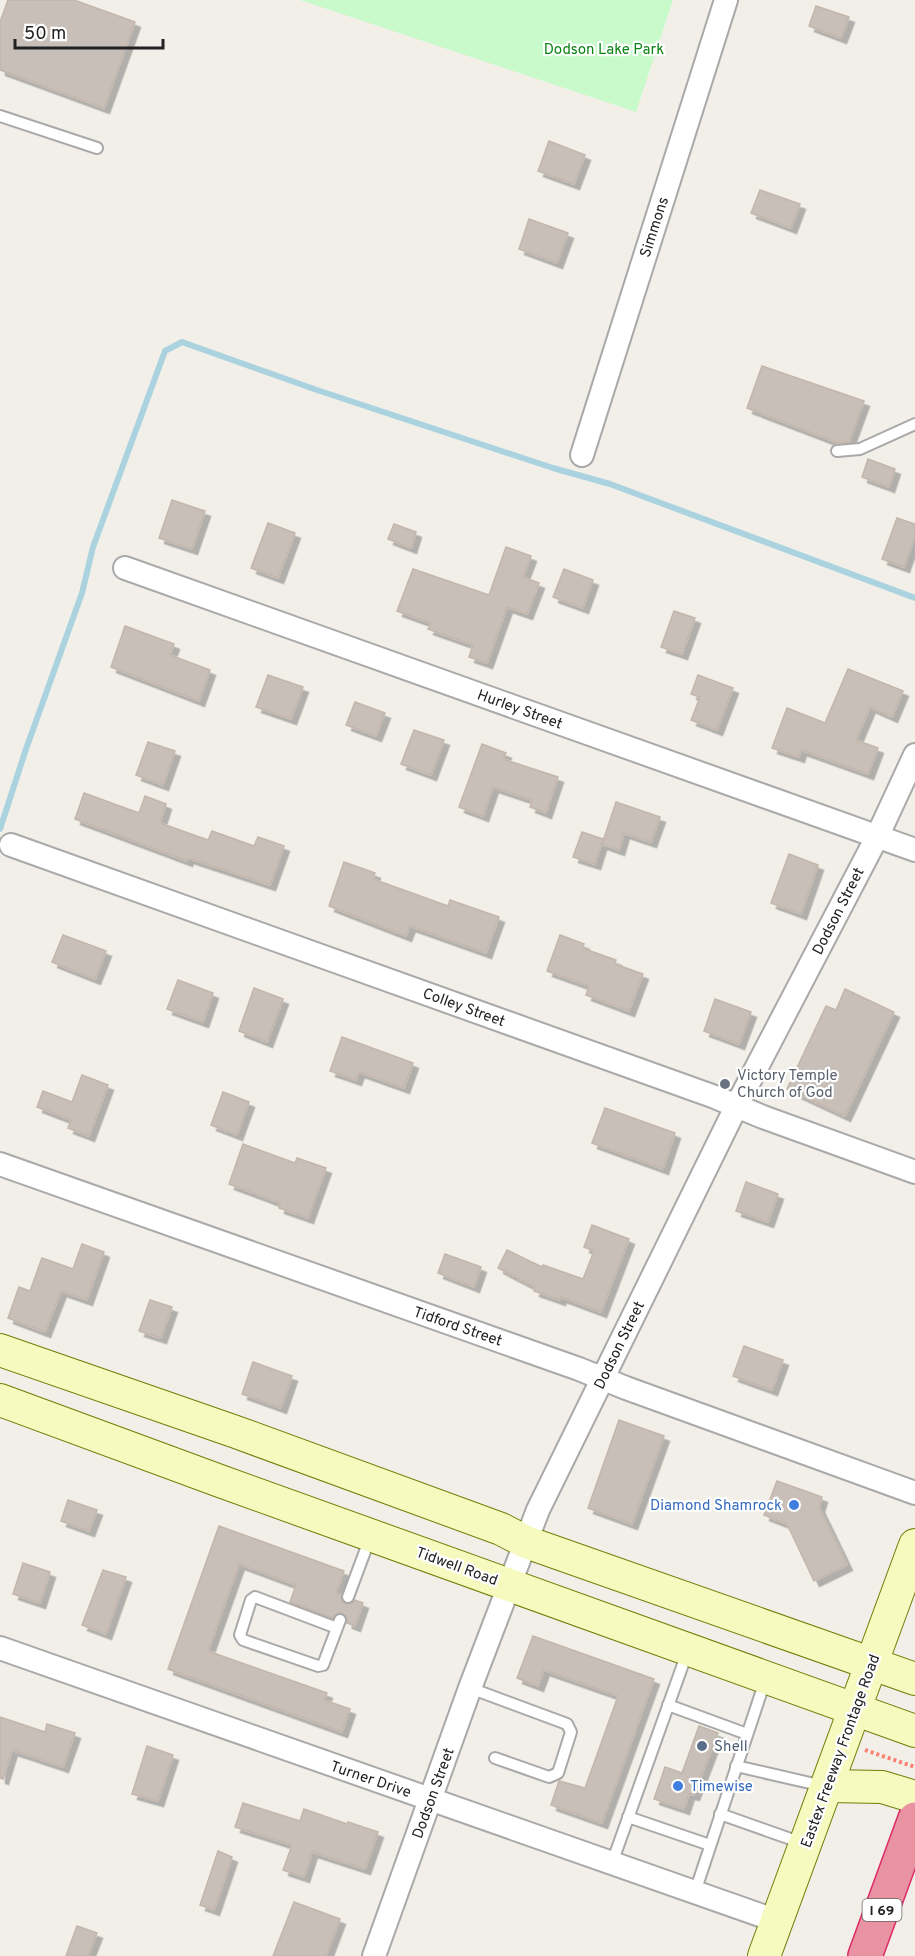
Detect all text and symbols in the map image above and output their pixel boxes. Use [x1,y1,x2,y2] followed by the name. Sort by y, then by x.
[15,12,164,50] scale bar
[24,23,66,46] text: 50 m
[544,41,664,60] park label: Dodson Lake Park
[637,195,674,260] street label: Simmons
[474,686,565,735] street label: Hurley Street
[809,865,869,959] street label: Dodson Street
[420,985,507,1032] street label: Colley Street
[737,1067,838,1103] place label: Victory Temple Church of God
[718,1077,732,1091] marker: Victory Temple Church of God
[591,1299,650,1393] street label: Dodson Street
[411,1303,504,1351] street label: Tidford Street
[650,1497,782,1516] place label: Diamond Shamrock
[787,1498,801,1512] marker: Diamond Shamrock
[413,1544,500,1591] street label: Tidwell Road
[797,1652,885,1851] street label: Eastex Freeway Frontage Road
[714,1738,748,1757] place label: Shell
[695,1739,709,1753] marker: Shell
[409,1745,460,1842] street label: Dodson Street
[328,1758,413,1803] street label: Turner Drive
[690,1778,753,1797] place label: Timewise
[671,1779,685,1793] marker: Timewise
[862,1899,902,1921] road number: I 69

